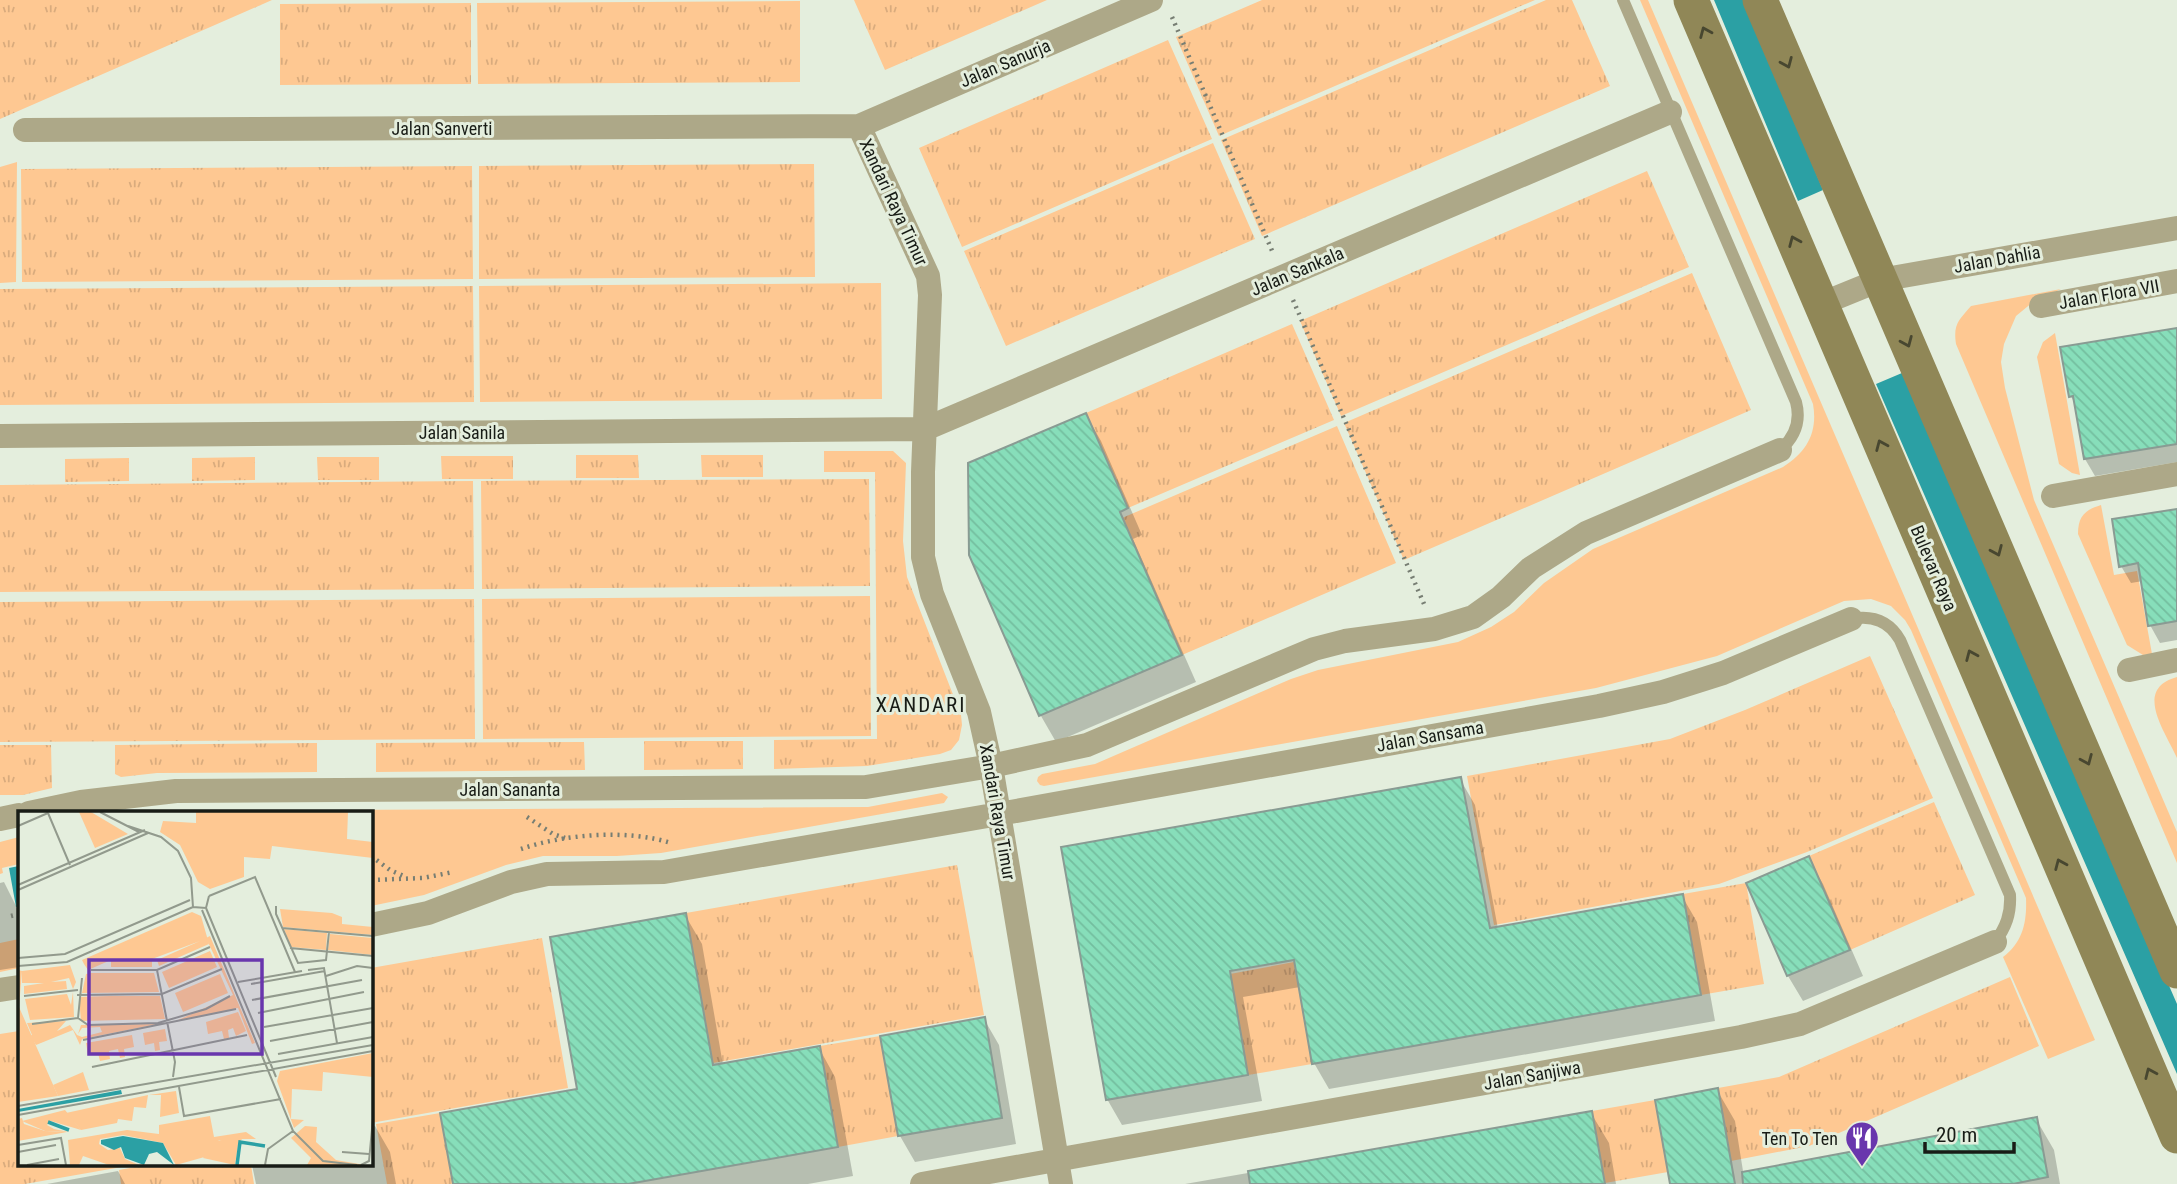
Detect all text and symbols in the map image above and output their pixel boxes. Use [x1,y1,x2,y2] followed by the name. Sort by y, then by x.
[1699,27,1713,39] one-way arrow
[957,34,1053,92] street label: Jalan Sanurja
[1779,55,1793,68] one-way arrow
[391,118,493,139] street label: Jalan Sanverti
[855,135,933,269] street label: Xandari Raya Timur
[1788,236,1802,248] one-way arrow
[1952,241,2042,277] street label: Jalan Dahlia
[1247,242,1347,300] street label: Jalan Sankala
[2057,275,2161,313] street label: Jalan Flora VII
[1899,335,1913,348] one-way arrow
[419,422,505,443] street label: Jalan Sanila
[1876,440,1890,452] one-way arrow
[1907,522,1961,614] street label: Bulevar Raya
[1989,544,2003,557] one-way arrow
[1965,649,1979,661] one-way arrow
[876,693,966,717] district label: XANDARI
[1375,716,1485,756] street label: Jalan Sansama
[976,742,1020,882] street label: Xandari Raya Timur
[2079,753,2093,766] one-way arrow
[460,779,560,800] street label: Jalan Sananta
[18,811,373,1166] inset map
[2054,859,2068,871] one-way arrow
[1482,1056,1582,1094] street label: Jalan Sanjiwa
[2144,1068,2158,1080] one-way arrow
[1925,1110,2014,1154] scale bar
[1843,1119,1881,1168] restaurant icon: Ten To Ten
[1936,1123,1977,1147] text: 20 m
[1762,1128,1838,1149] place label: Ten To Ten

